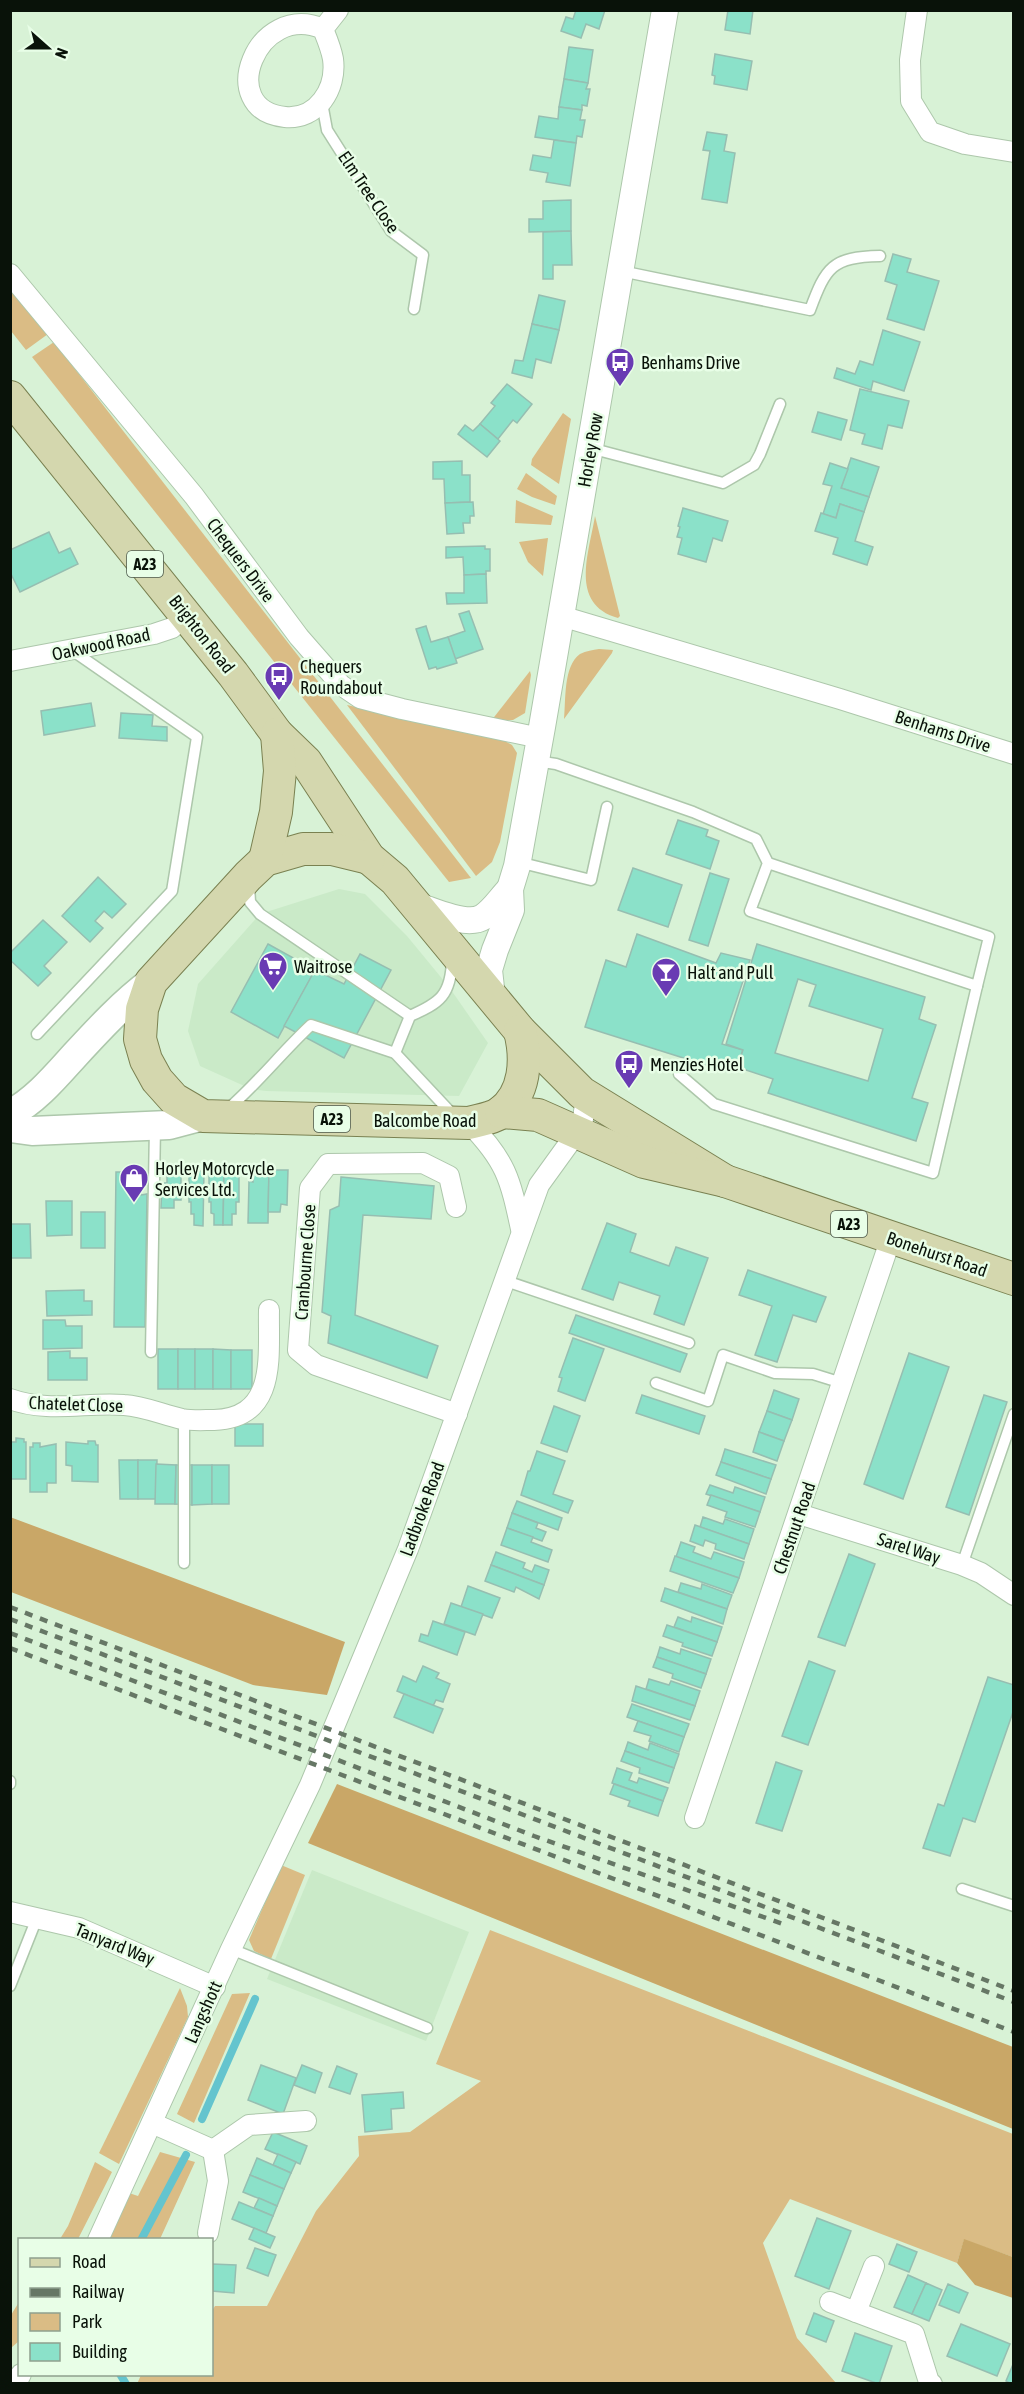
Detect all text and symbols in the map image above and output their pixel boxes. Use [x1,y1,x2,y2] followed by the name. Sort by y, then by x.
[18,18,78,78] north arrow
[52,46,72,61] text: N
[334,147,404,237] street label: Elm Tree Close
[604,346,636,388] bus stop icon: Benhams Drive
[641,352,740,373] place label: Benhams Drive
[573,411,607,489] street label: Horley Row
[203,514,279,606] street label: Chequers Drive
[127,551,163,577] road number: A23
[165,591,239,677] street label: Brighton Road
[50,623,152,665] street label: Oakwood Road
[300,656,383,698] place label: Chequers Roundabout
[263,660,295,702] bus stop icon: Chequers Roundabout
[893,706,993,756] street label: Benhams Drive
[257,950,289,992] supermarket icon: Waitrose
[294,956,353,977] place label: Waitrose
[650,956,682,998] bar icon: Halt and Pull
[687,962,774,983] place label: Halt and Pull
[613,1048,645,1090] bus stop icon: Menzies Hotel
[650,1054,744,1075] place label: Menzies Hotel
[314,1106,350,1132] road number: A23
[373,1110,477,1131] street label: Balcombe Road
[155,1158,274,1200] place label: Horley Motorcycle Services Ltd.
[118,1162,150,1204] shop icon: Horley Motorcycle Services Ltd.
[290,1203,320,1321] street label: Cranbourne Close
[831,1211,867,1237] road number: A23
[884,1227,990,1281] street label: Bonehurst Road
[28,1392,124,1416] street label: Chatelet Close
[395,1459,449,1559] street label: Ladbroke Road
[768,1479,820,1577] street label: Chestnut Road
[875,1528,943,1568] street label: Sarel Way
[72,1919,158,1969] street label: Tanyard Way
[180,1978,226,2046] street label: Langshott
[18,2238,213,2376] legend
[72,2251,106,2272] text: Road
[72,2281,124,2302] text: Railway
[72,2311,102,2332] text: Park
[72,2341,127,2362] text: Building

